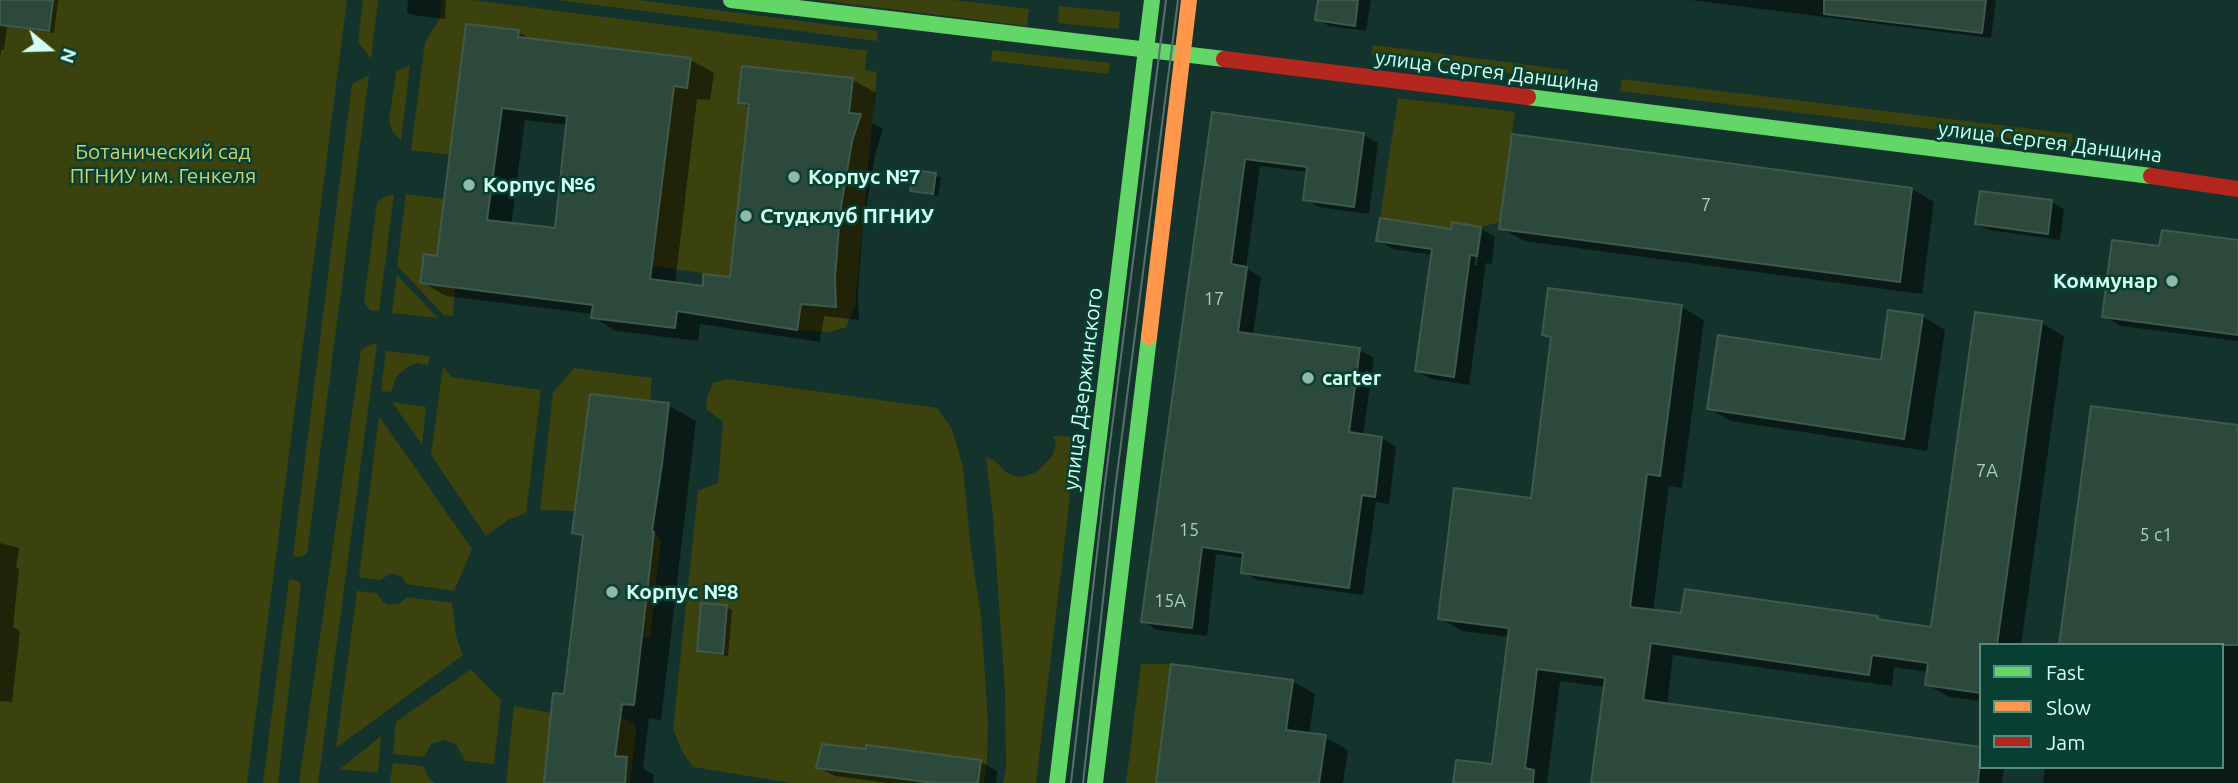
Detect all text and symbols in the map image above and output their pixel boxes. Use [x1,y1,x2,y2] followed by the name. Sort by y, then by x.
[14,14,84,84] north arrow
[1374,45,1600,97] street label: улица Сергея Данщина
[56,46,82,66] text: N
[1937,116,2163,168] street label: улица Сергея Данщина
[70,139,256,189] park label: Ботанический сад ПГНИУ им. Генкеля
[808,164,921,190] place label: Корпус №7
[786,169,802,185] marker: Корпус №7
[483,172,596,198] place label: Корпус №6
[461,177,477,193] marker: Корпус №6
[1701,194,1711,216] house number: 7
[760,203,934,229] place label: Студклуб ПГНИУ
[738,208,754,224] marker: Студклуб ПГНИУ
[2053,268,2158,294] place label: Коммунар
[2164,273,2180,289] marker: Коммунар
[1058,286,1108,492] street label: улица Дзержинского
[1204,288,1224,310] house number: 17
[1322,365,1381,391] place label: carter
[1300,370,1316,386] marker: carter
[1976,460,1998,482] house number: 7А
[1179,519,1199,541] house number: 15
[2140,524,2172,546] house number: 5 с1
[626,579,739,605] place label: Корпус №8
[604,584,620,600] marker: Корпус №8
[1154,590,1186,612] house number: 15А
[1979,643,2224,769] legend
[2046,660,2084,684] text: Fast
[2046,695,2091,719] text: Slow
[2046,730,2085,754] text: Jam

